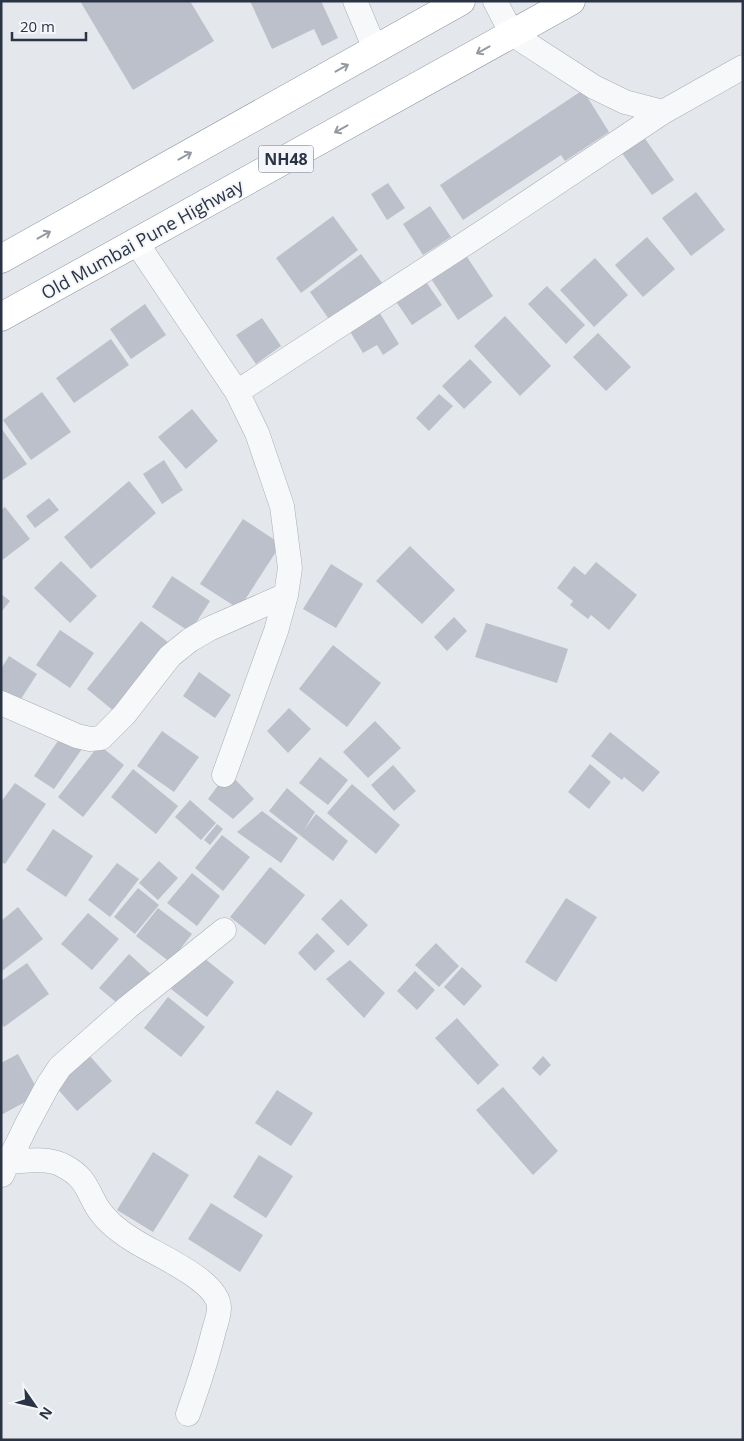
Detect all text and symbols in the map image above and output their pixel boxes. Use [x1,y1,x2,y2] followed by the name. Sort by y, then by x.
[12,10,86,42] scale bar
[20,16,55,36] text: 20 m
[476,46,491,56] one-way arrow
[335,62,349,72] one-way arrow
[333,124,348,134] one-way arrow
[258,146,314,172] road number: NH48
[178,150,192,160] one-way arrow
[37,173,248,305] street label: Old Mumbai Pune Highway
[36,230,50,240] one-way arrow
[10,1381,60,1431] north arrow
[35,1404,57,1424] text: N

